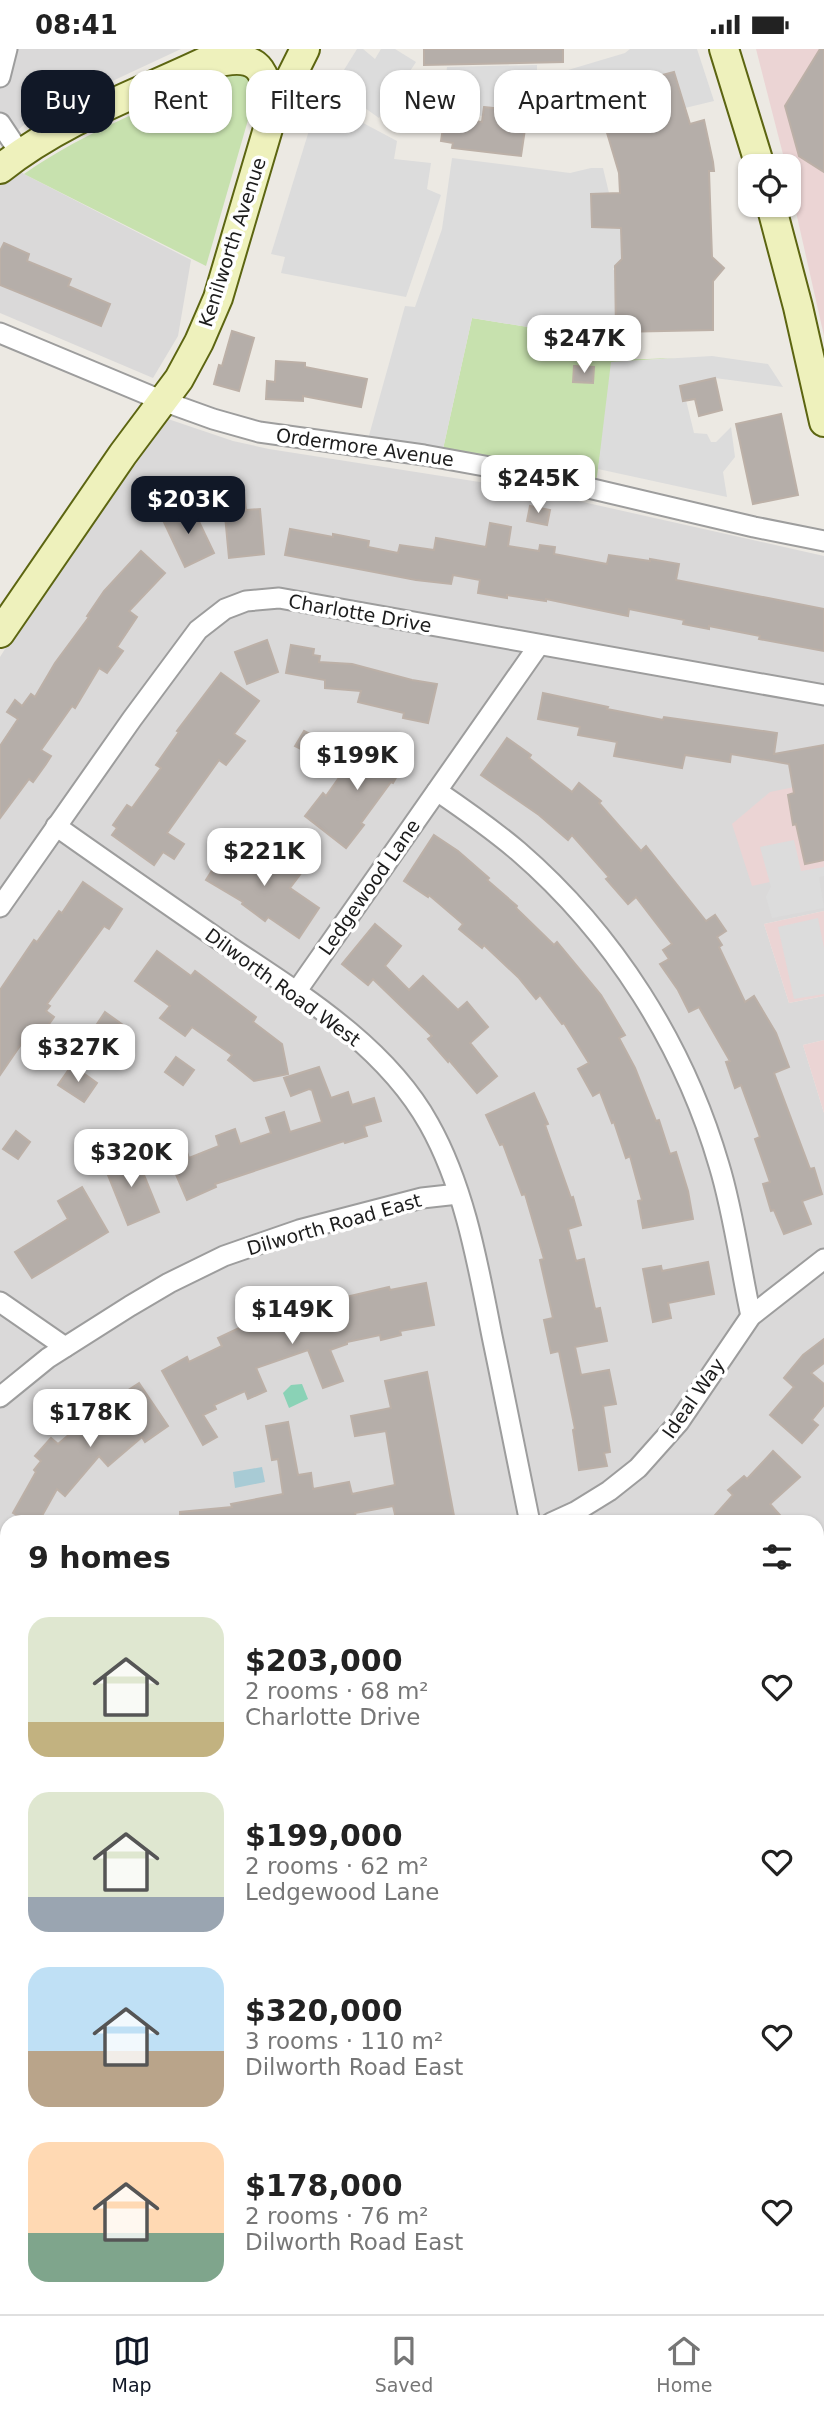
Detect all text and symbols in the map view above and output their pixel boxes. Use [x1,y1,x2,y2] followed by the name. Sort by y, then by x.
[35,10,118,40] text: 08:41
[21,70,115,133] chip: Buy
[129,70,232,133] chip: Rent
[246,70,366,133] chip: Filters
[380,70,480,133] chip: New
[494,70,671,133] chip: Apartment
[194,154,270,330] street label: Kenilworth Avenue
[738,154,801,217] map controls
[738,154,801,217] button: locate
[535,315,633,375] pin: $247K
[543,325,625,351] text: $247K
[275,424,455,470] street label: Ordermore Avenue
[489,455,587,515] pin: $245K
[497,465,579,491] text: $245K
[139,477,237,536] pin: $203K
[147,486,229,512] text: $203K
[287,590,433,636] street label: Charlotte Drive
[308,733,406,792] pin: $199K
[316,742,398,768] text: $199K
[314,815,424,959] street label: Ledgewood Lane
[215,829,313,888] pin: $221K
[223,838,305,864] text: $221K
[201,923,365,1051] street label: Dilworth Road West
[29,1025,127,1084] pin: $327K
[37,1034,119,1060] text: $327K
[82,1129,180,1189] pin: $320K
[90,1139,172,1165] text: $320K
[244,1189,424,1259] street label: Dilworth Road East
[243,1287,341,1346] pin: $149K
[251,1296,333,1322] text: $149K
[657,1354,729,1442] street label: Ideal Way
[41,1389,139,1449] pin: $178K
[49,1399,131,1425] text: $178K
[758,1538,796,1576] icon: filters
[28,1540,171,1575] text: 9 homes
[245,1643,403,1678] text: $203,000
[84,1645,168,1729] icon: home
[758,1668,796,1706] icon: heart
[245,1678,429,1704] text: 2 rooms · 68 m²
[245,1704,420,1730] text: Charlotte Drive
[245,1818,403,1853] text: $199,000
[84,1820,168,1904] icon: home
[758,1843,796,1881] icon: heart
[245,1853,429,1879] text: 2 rooms · 62 m²
[245,1879,439,1905] text: Ledgewood Lane
[245,1993,403,2028] text: $320,000
[84,1995,168,2079] icon: home
[758,2018,796,2056] icon: heart
[245,2028,443,2054] text: 3 rooms · 110 m²
[245,2054,463,2080] text: Dilworth Road East
[245,2168,403,2203] text: $178,000
[84,2170,168,2254] icon: home
[758,2193,796,2231] icon: heart
[245,2203,429,2229] text: 2 rooms · 76 m²
[245,2229,463,2255] text: Dilworth Road East
[112,2332,152,2396] tab: Map
[375,2332,433,2396] tab: Saved
[656,2332,712,2396] tab: Home

